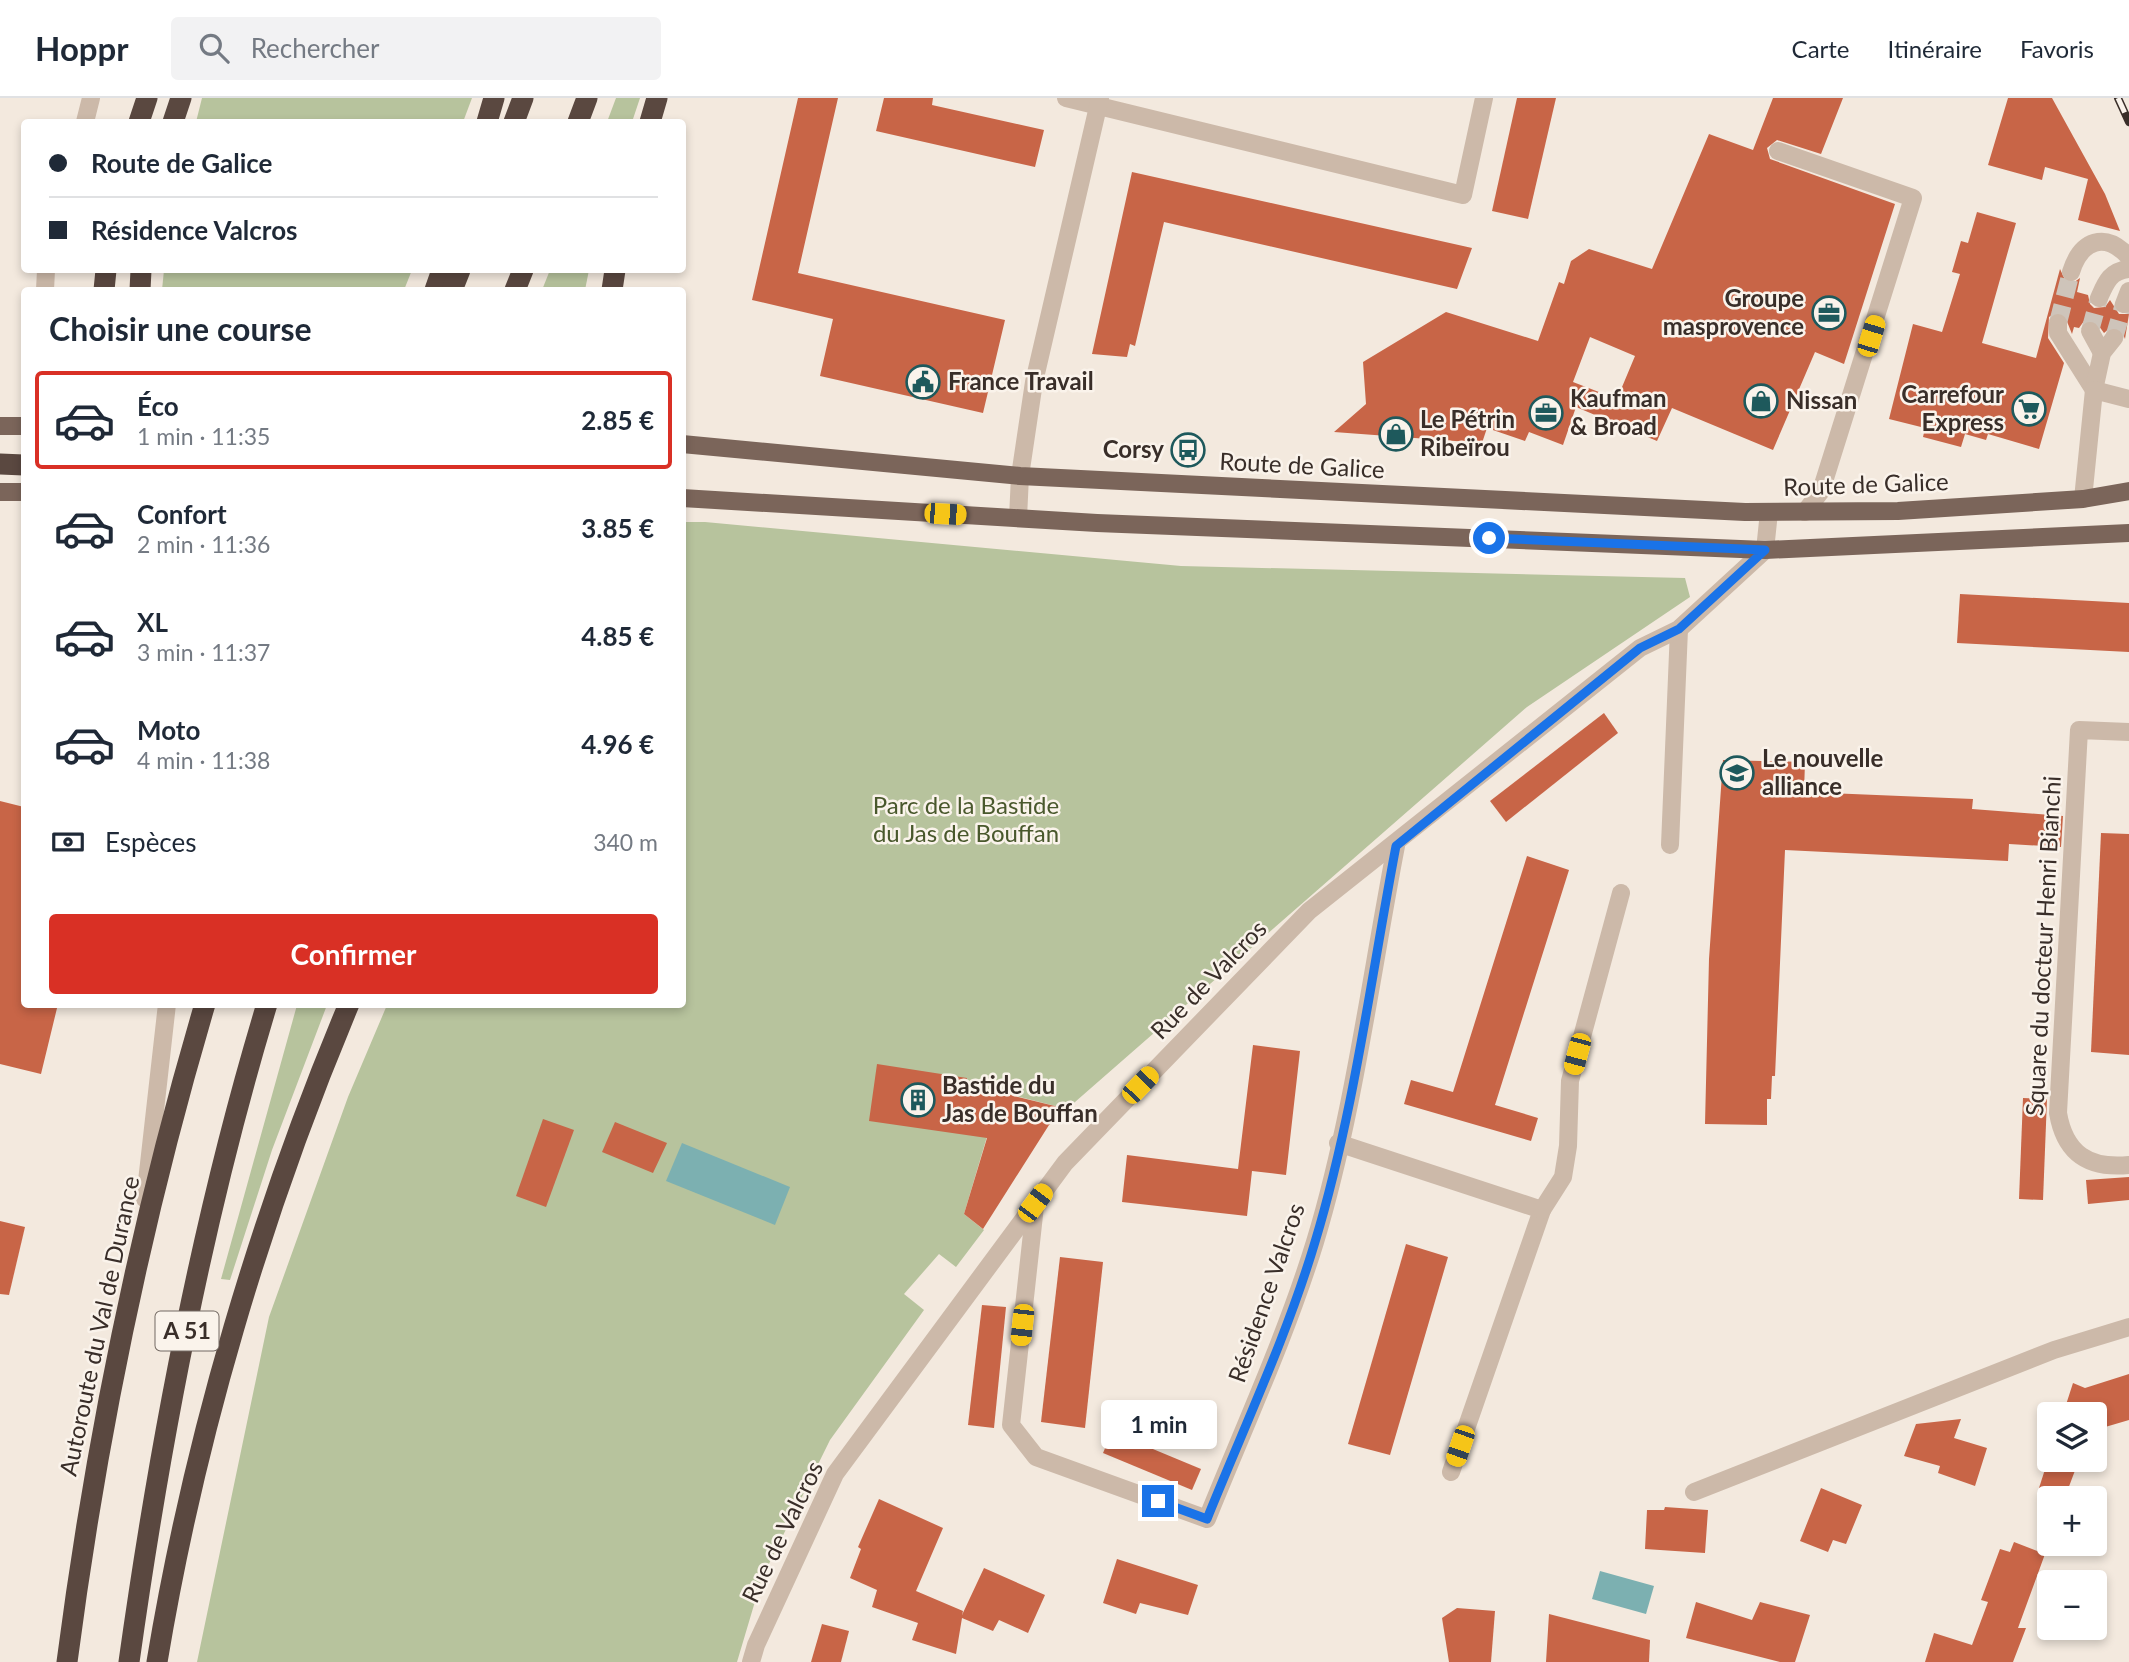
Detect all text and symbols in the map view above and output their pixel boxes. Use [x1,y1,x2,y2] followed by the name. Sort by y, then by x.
[171,17,661,80] search box
[35,28,129,68] text: Hoppr
[195,29,233,67] icon: search
[251,32,380,64] text: Rechercher
[1792,34,1850,63] text: Carte
[1888,34,1982,63] text: Itinéraire
[2020,34,2094,63] text: Favoris
[91,147,272,179] text: Route de Galice
[91,214,298,246] text: Résidence Valcros
[1663,283,1804,340] place label: Groupe masprovence
[1810,294,1848,332] office icon: Groupe masprovence
[49,309,312,348] text: Choisir une course
[1855,313,1888,359] car
[904,363,942,401] public building icon: France Travail
[948,366,1094,395] place label: France Travail
[1901,379,2004,436] place label: Carrefour Express
[1742,382,1780,420] shop icon: Nissan
[1570,383,1667,440] place label: Kaufman & Broad
[1786,385,1857,414] place label: Nissan
[53,389,116,452] icon: car
[137,390,179,422] text: Éco
[2010,390,2048,428] supermarket icon: Carrefour Express
[1527,394,1565,432] office icon: Kaufman & Broad
[581,404,654,436] text: 2.85 €
[1420,404,1515,461] place label: Le Pétrin Ribeïrou
[1377,415,1415,453] shop icon: Le Pétrin Ribeïrou
[137,422,270,450] text: 1 min · 11:35
[1169,431,1207,469] bus stop icon: Corsy
[1103,434,1164,463] place label: Corsy
[1219,446,1386,483] street label: Route de Galice
[1783,466,1949,501] street label: Route de Galice
[53,497,116,560] icon: car
[137,498,227,530] text: Confort
[924,502,967,526] car
[581,512,654,544] text: 3.85 €
[1473,522,1505,554] route start
[137,530,270,558] text: 2 min · 11:36
[53,605,116,668] icon: car
[137,606,168,638] text: XL
[581,620,654,652] text: 4.85 €
[137,638,270,666] text: 3 min · 11:37
[53,713,116,776] icon: car
[137,714,200,746] text: Moto
[581,728,654,760] text: 4.96 €
[1762,743,1883,800] place label: Le nouvelle alliance
[137,746,270,774] text: 4 min · 11:38
[1718,754,1756,792] school or university icon: Le nouvelle alliance
[2019,775,2066,1117] street label: Square du docteur Henri Bianchi
[873,790,1059,847] park label: Parc de la Bastide du Jas de Bouffan
[49,823,87,861] icon: cash
[105,826,197,858] text: Espèces
[593,828,658,856] text: 340 m
[49,914,658,994] button: Confirmer
[1144,914,1272,1044] street label: Rue de Valcros
[1562,1031,1593,1077] car
[1118,1063,1163,1107] car
[942,1070,1098,1127] place label: Bastide du Jas de Bouffan
[899,1081,937,1119] building icon: Bastide du Jas de Bouffan
[53,1173,145,1478] street label: Autoroute du Val de Durance
[1014,1180,1057,1226] car
[1221,1199,1310,1386] street label: Résidence Valcros
[1010,1303,1035,1347] car
[156,1312,218,1350] road number: A 51
[1100,1400,1216,1448] callout: 1 min
[2037,1402,2107,1640] map controls
[2037,1402,2107,1472] button: layers
[1130,1410,1188,1438] text: 1 min
[1444,1423,1477,1469] car
[735,1456,828,1607] street label: Rue de Valcros
[1142,1485,1174,1517] route end
[2037,1486,2107,1556] button: +
[2037,1570,2107,1640] button: −

